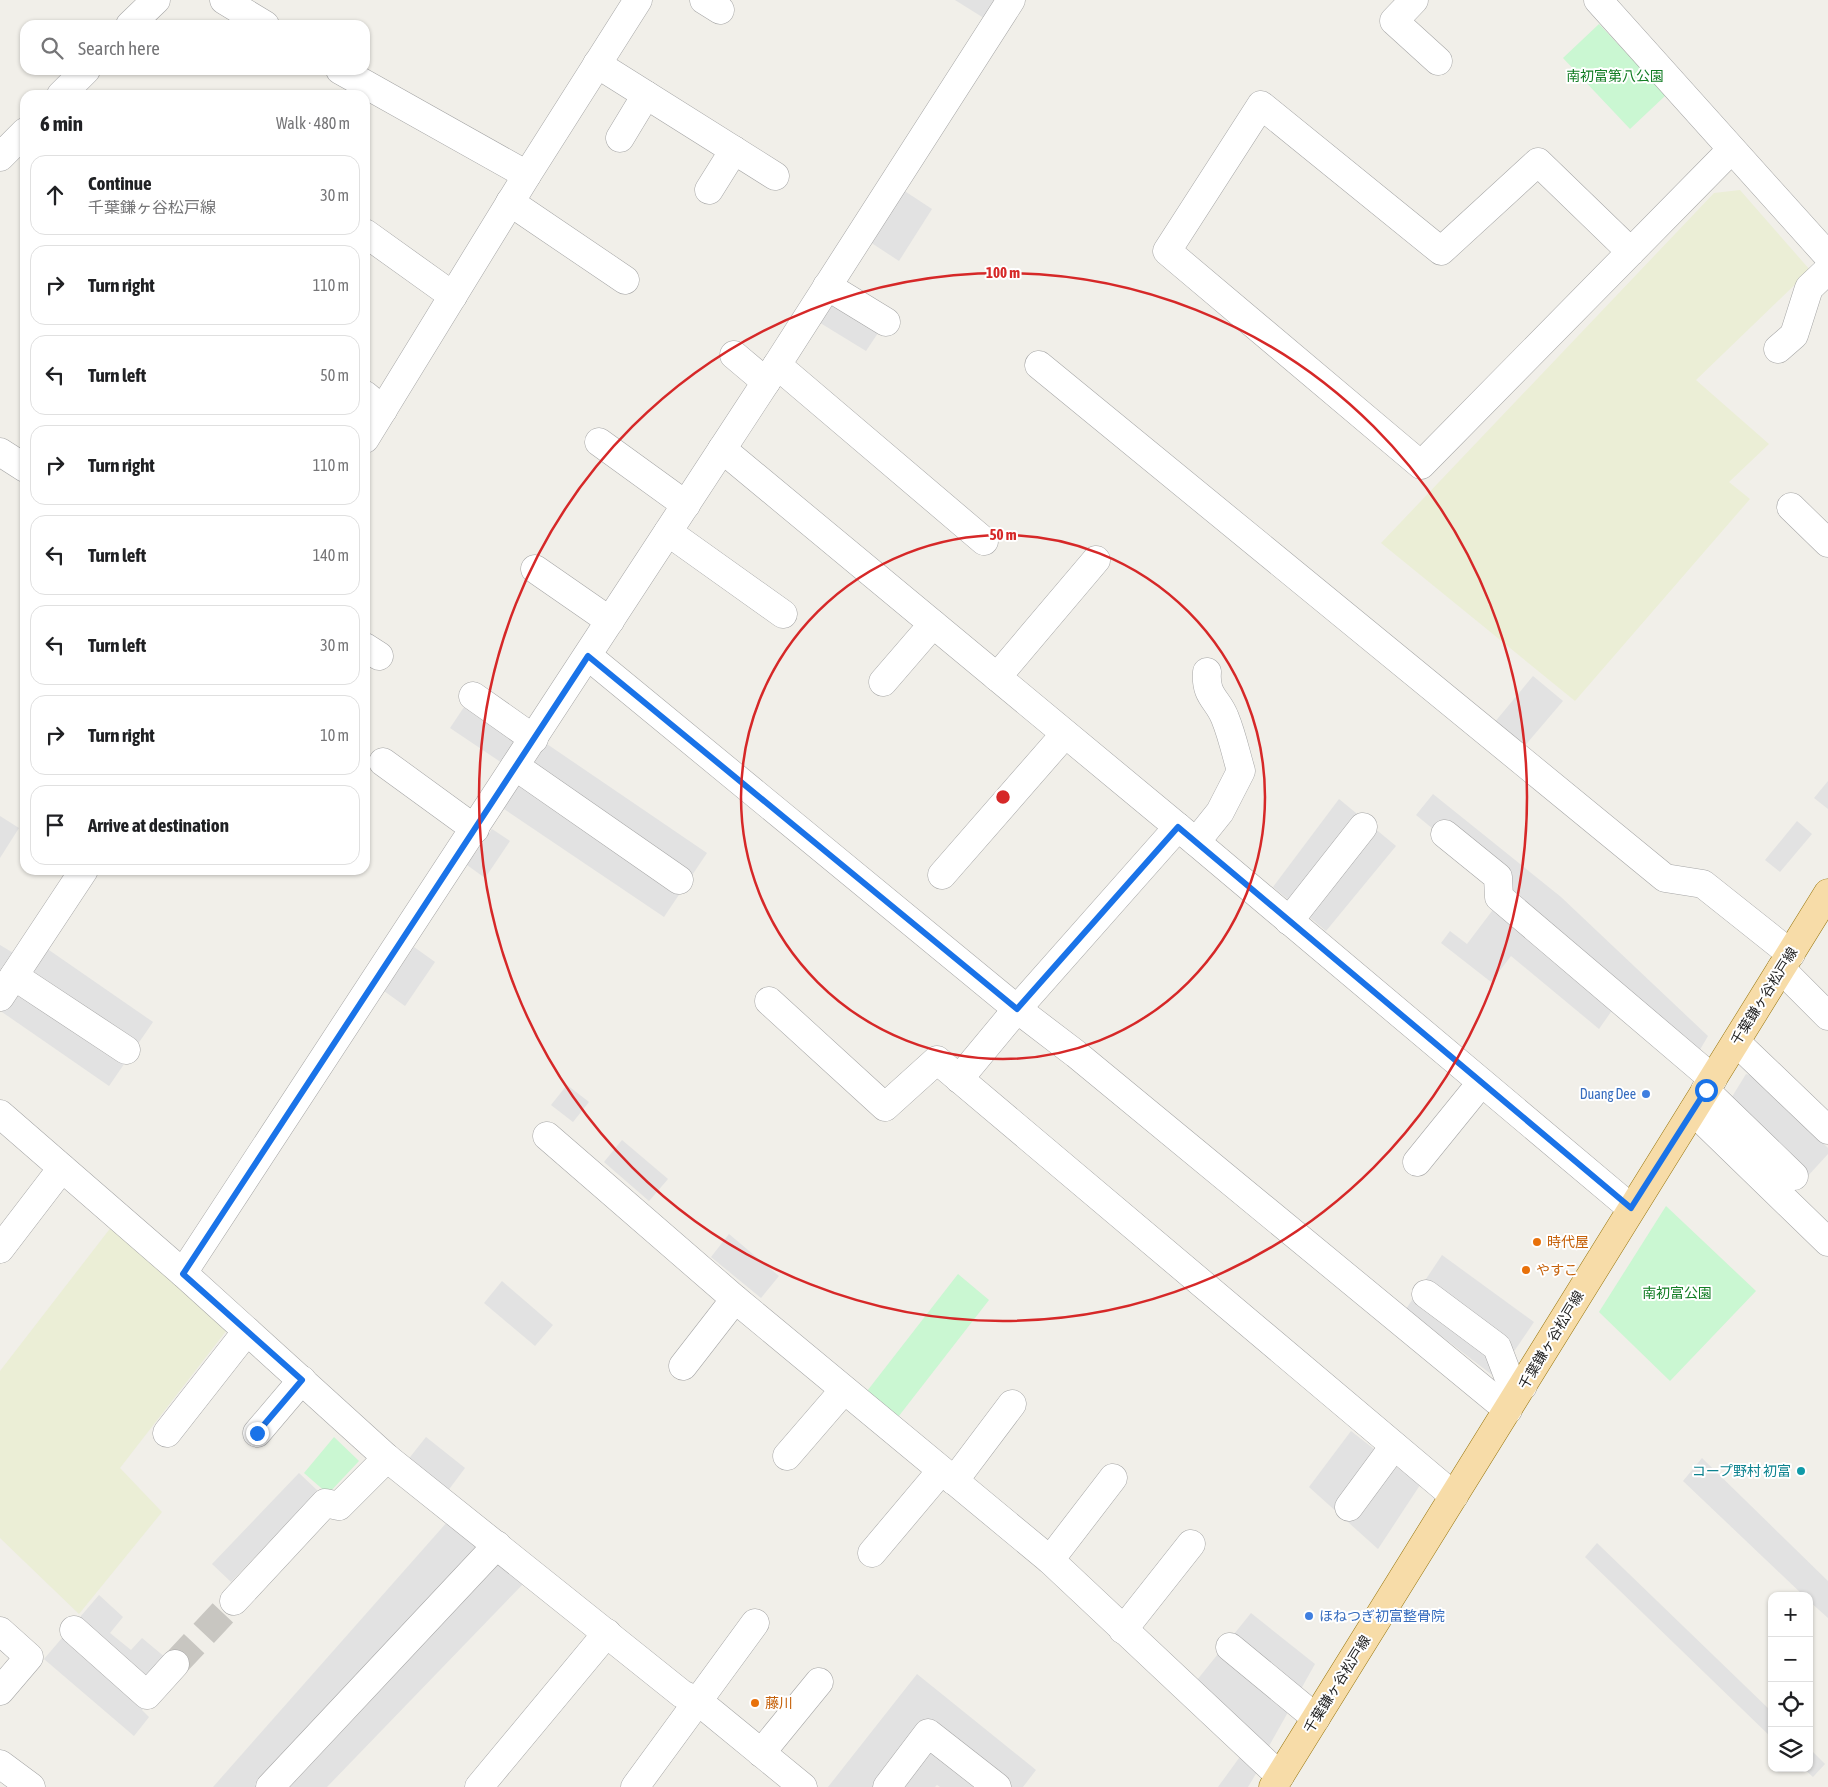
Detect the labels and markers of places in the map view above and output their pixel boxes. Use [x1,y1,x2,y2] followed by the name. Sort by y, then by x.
[994,788,1012,806] centre of rings
[1580,1086,1636,1102] place label: Duang Dee
[1640,1088,1652,1100] marker: Duang Dee
[1547,1234,1589,1250] place label: 時代屋
[1531,1236,1543,1248] marker: 時代屋
[1536,1262,1578,1278] place label: やすこ
[1520,1264,1532,1276] marker: やすこ
[1692,1463,1791,1479] place label: コープ野村 初富
[1795,1465,1807,1477] marker: コープ野村 初富
[1319,1608,1445,1624] place label: ほねつぎ初富整骨院
[1303,1610,1315,1622] marker: ほねつぎ初富整骨院
[765,1695,793,1711] place label: 藤川
[749,1697,761,1709] marker: 藤川

